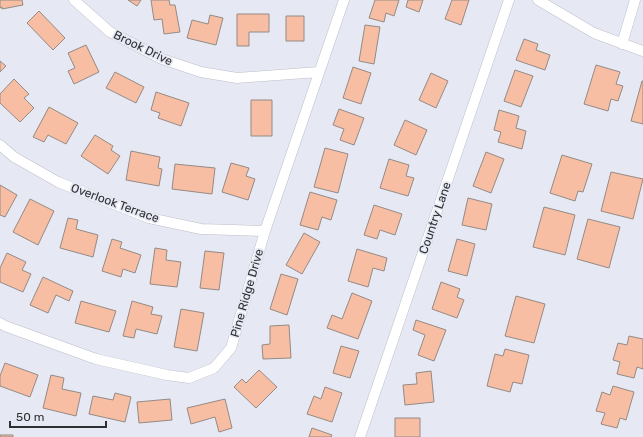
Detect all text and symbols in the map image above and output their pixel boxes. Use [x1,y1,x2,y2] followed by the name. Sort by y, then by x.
[111,28,175,68] street label: Brook Drive
[416,180,454,256] street label: Country Lane
[69,181,161,226] street label: Overlook Terrace
[228,247,266,339] street label: Pine Ridge Drive
[10,403,106,429] scale bar
[16,410,44,424] text: 50 m

